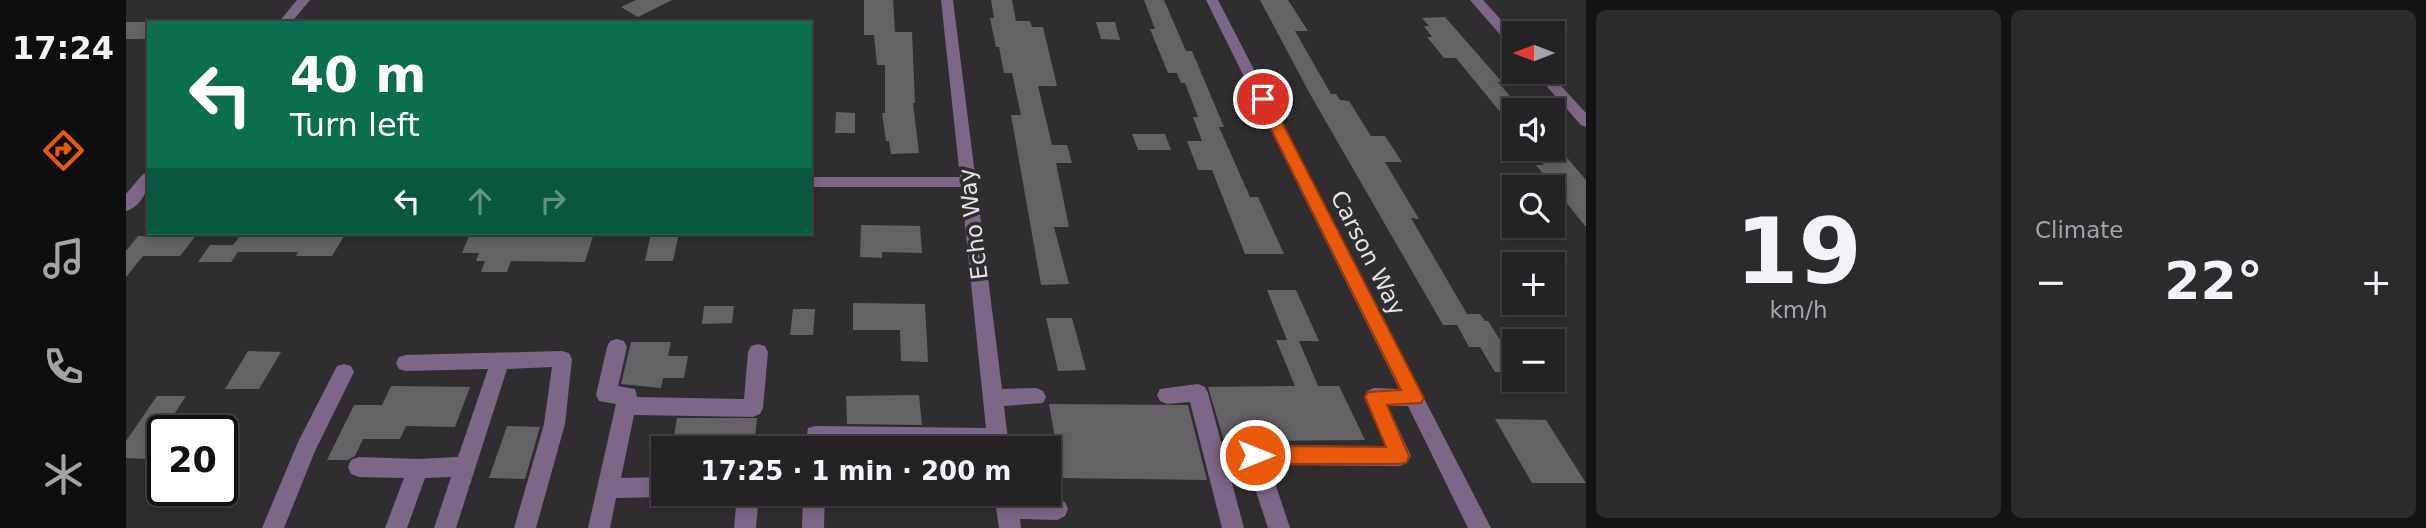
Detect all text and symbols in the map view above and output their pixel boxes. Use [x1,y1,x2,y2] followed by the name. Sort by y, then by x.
[1502,21,1564,84] north arrow
[1502,21,1565,392] map controls
[12,29,114,67] text: 17:24
[290,47,426,104] text: 40 m
[175,49,266,140] icon: left
[1233,69,1293,129] pin
[1244,80,1282,118] icon: arrive
[1502,98,1565,161] button: sound
[290,106,420,144] text: Turn left
[39,126,88,175] icon: directions
[953,167,993,281] street label: Echo Way
[1502,175,1565,238] button: search
[388,182,426,220] icon: left
[461,182,499,220] icon: ahead
[534,182,572,220] icon: right
[1325,186,1411,320] street label: Carson Way
[1735,199,1862,304] text: 19
[2035,217,2124,243] text: Climate
[39,234,88,283] icon: music
[2164,251,2263,311] text: 22°
[1502,252,1565,315] button: +
[2035,260,2067,304] text: −
[2360,260,2392,304] text: +
[1769,297,1828,323] text: km/h
[1502,329,1565,392] button: −
[39,342,88,391] icon: phone
[147,415,238,506] speed limit sign: 20
[1218,418,1292,492] position arrow
[39,450,88,499] icon: climate
[701,456,1011,486] text: 17:25 · 1 min · 200 m

